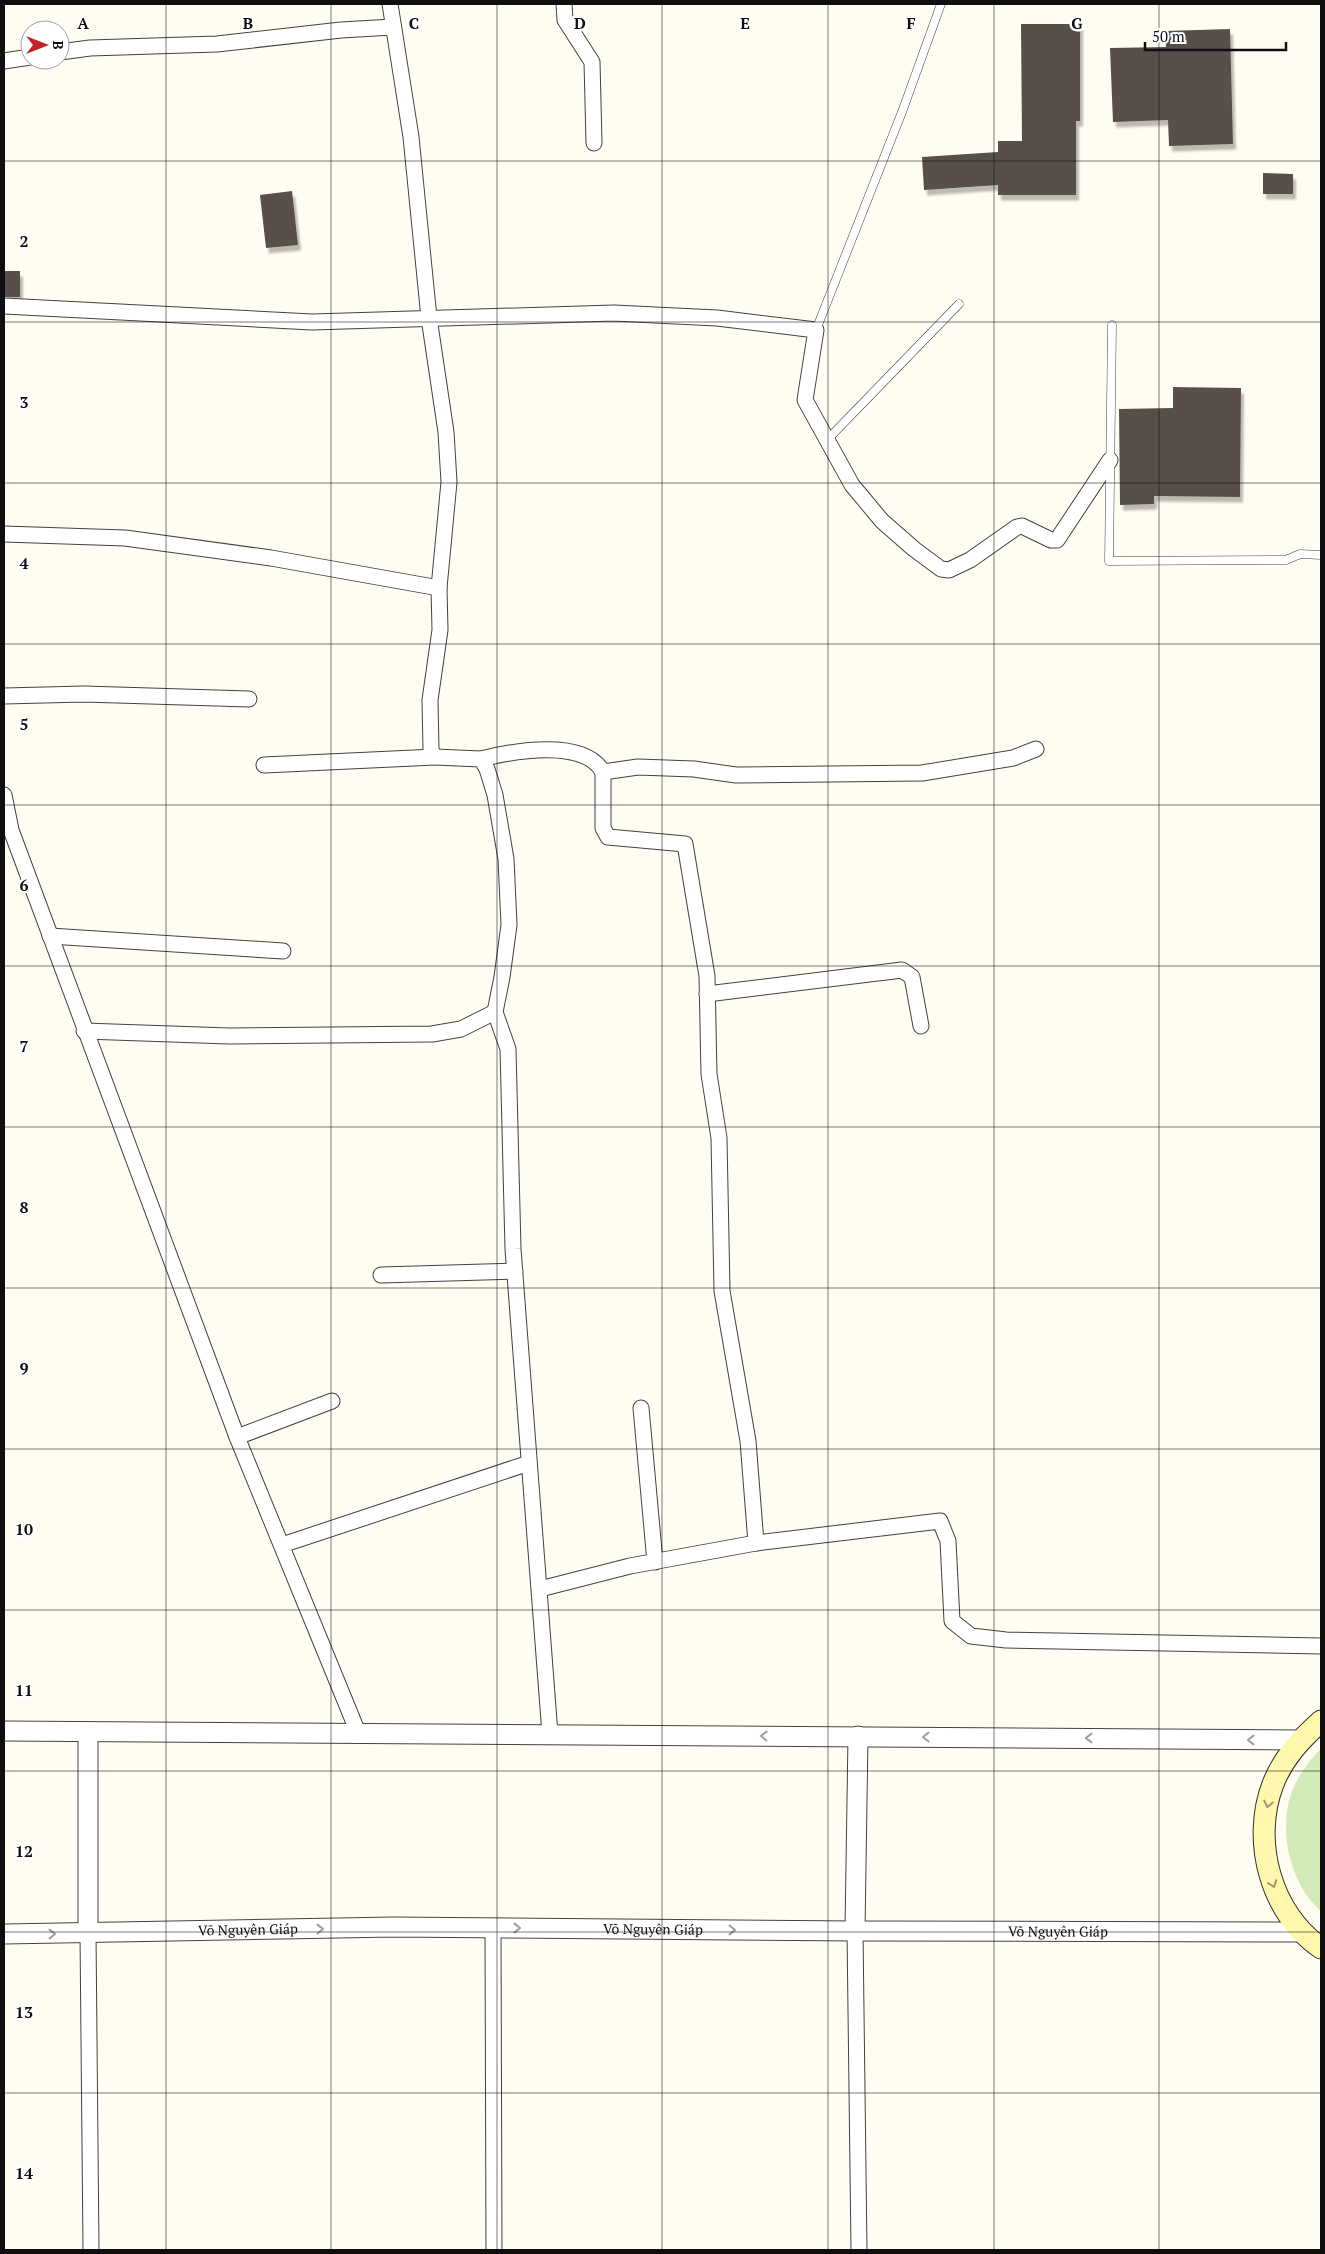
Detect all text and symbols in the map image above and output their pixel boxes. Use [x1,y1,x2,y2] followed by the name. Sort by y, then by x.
[77,12,89,34] text: A
[243,12,253,34] text: B
[409,12,419,34] text: C
[574,12,586,34] text: D
[740,12,750,34] text: E
[906,12,916,34] text: F
[1071,12,1083,34] text: G
[20,20,70,70] north arrow
[1145,20,1286,52] scale bar
[1152,26,1185,46] text: 50 m
[49,40,68,50] text: B
[19,230,29,252] text: 2
[19,391,29,413] text: 3
[19,552,29,574] text: 4
[19,713,29,735] text: 5
[19,874,29,896] text: 6
[19,1035,29,1057] text: 7
[19,1196,29,1218] text: 8
[19,1357,29,1379] text: 9
[15,1518,33,1540] text: 10
[15,1679,33,1701] text: 11
[760,1730,768,1741] one-way arrow
[922,1732,930,1742] one-way arrow
[1085,1733,1092,1743] one-way arrow
[1247,1734,1255,1745] one-way arrow
[1263,1800,1274,1809] one-way arrow
[15,1840,33,1862] text: 12
[1267,1879,1277,1887] one-way arrow
[198,1919,298,1940] street label: Võ Nguyên Giáp
[603,1919,703,1939] street label: Võ Nguyên Giáp
[1008,1921,1108,1941] street label: Võ Nguyên Giáp
[514,1923,522,1933] one-way arrow
[316,1924,324,1934] one-way arrow
[729,1925,737,1935] one-way arrow
[49,1929,57,1939] one-way arrow
[15,2001,33,2023] text: 13
[15,2162,33,2184] text: 14

